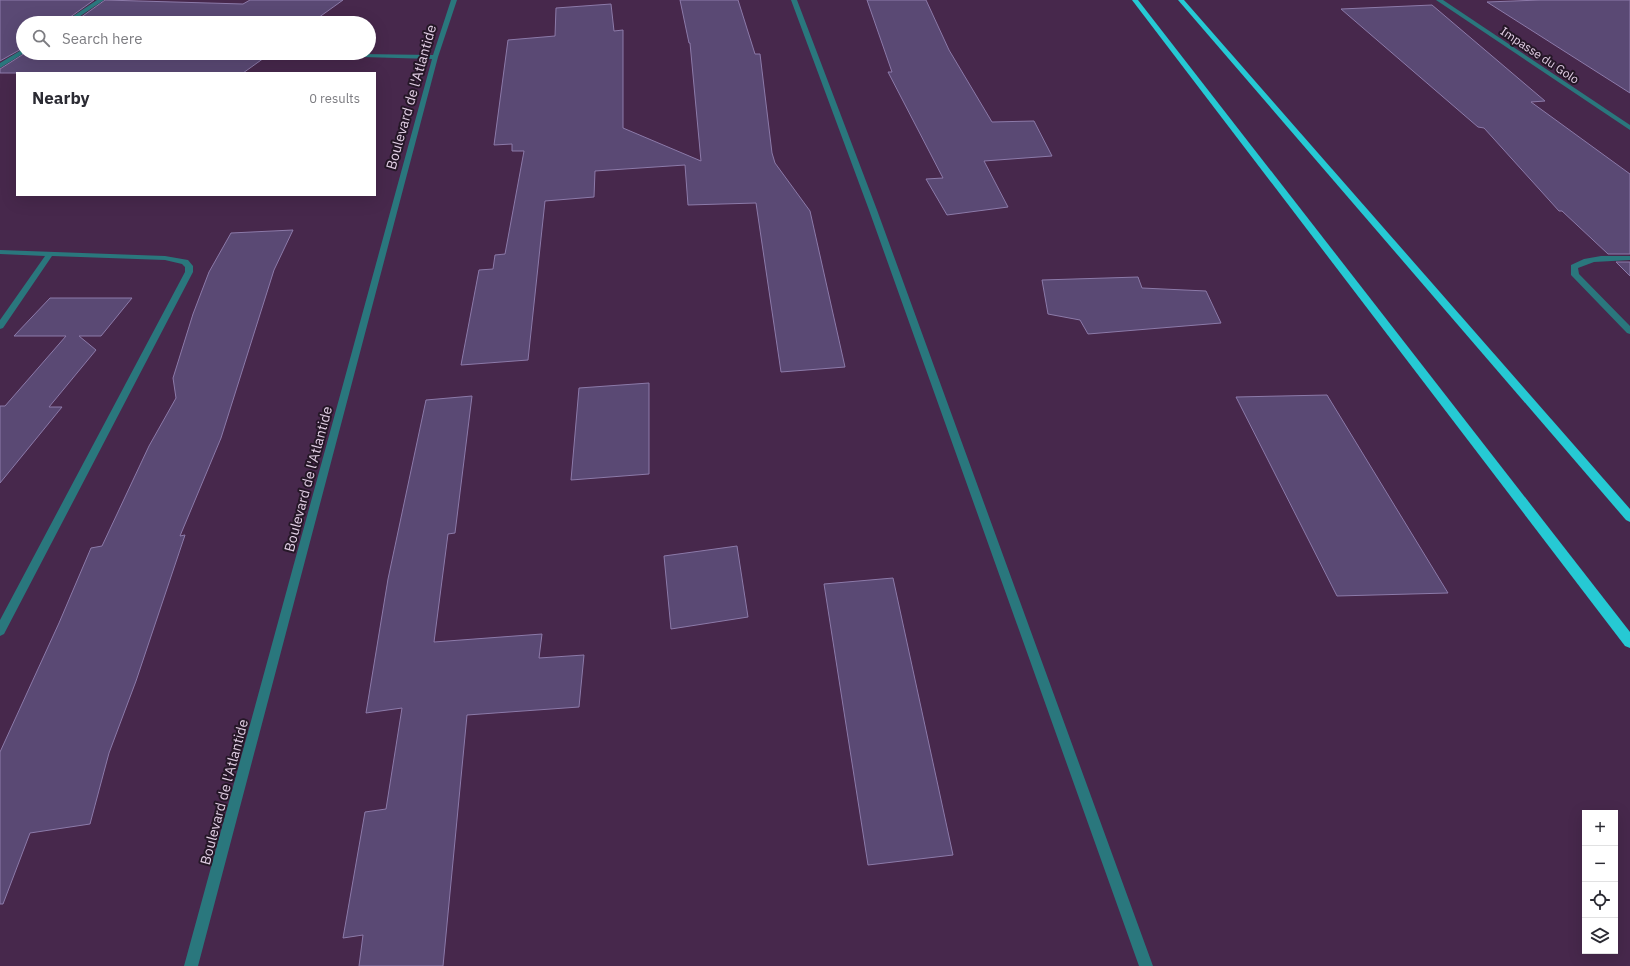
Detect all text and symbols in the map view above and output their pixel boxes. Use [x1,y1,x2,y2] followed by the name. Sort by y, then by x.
[16,16,376,60] search box
[382,22,440,172] street label: Boulevard de l'Atlantide
[1498,23,1582,87] street label: Impasse du Golo
[30,27,52,49] icon: search
[62,29,142,48] text: Search here
[32,87,90,109] text: Nearby
[309,90,360,107] text: 0 results
[280,404,336,554] street label: Boulevard de l'Atlantide
[196,717,252,867] street label: Boulevard de l'Atlantide
[1582,810,1618,954] map controls
[1582,810,1618,846] button: +
[1582,846,1618,882] button: −
[1582,882,1618,918] button: locate
[1582,918,1618,954] button: layers

